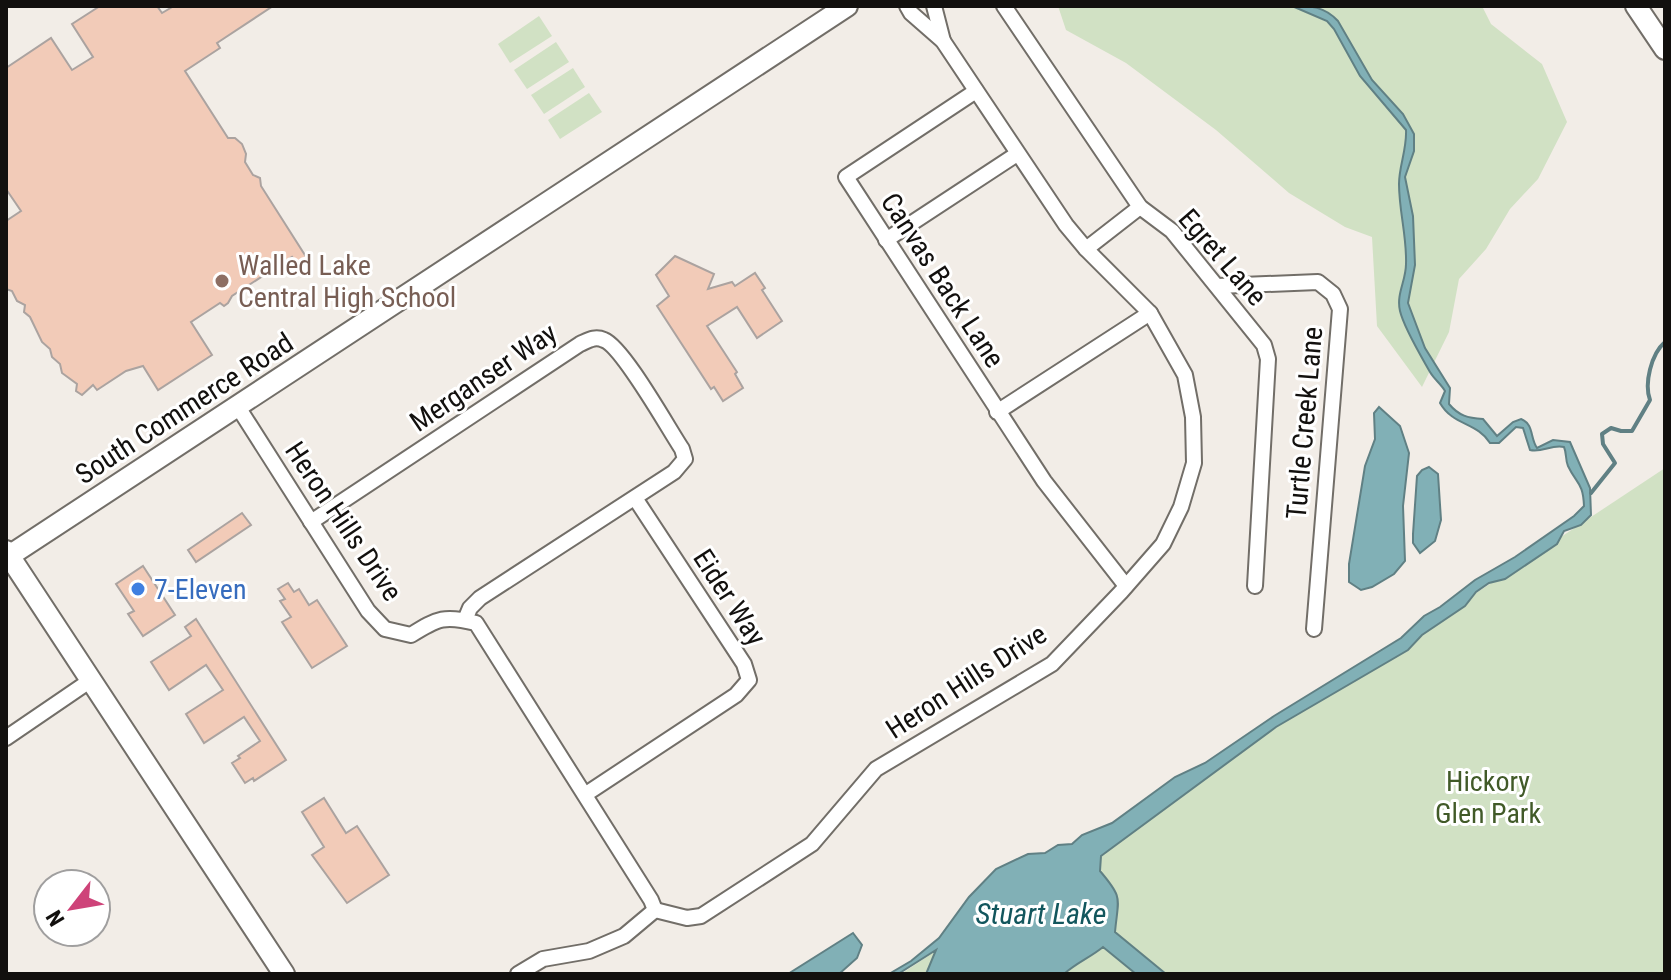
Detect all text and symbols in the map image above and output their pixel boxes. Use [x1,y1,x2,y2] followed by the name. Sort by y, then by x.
[874,187,1011,374] street label: Canvas Back Lane
[1172,202,1273,312] street label: Egret Lane
[238,249,456,314] place label: Walled Lake Central High School
[213,272,231,290] marker: Walled Lake Central High School
[404,316,563,439] street label: Merganser Way
[1280,325,1329,521] street label: Turtle Creek Lane
[69,326,299,491] street label: South Commerce Road
[278,436,409,607] street label: Heron Hills Drive
[686,543,773,652] street label: Eider Way
[154,573,247,606] place label: 7-Eleven
[129,580,147,598] marker: 7-Eleven
[880,617,1053,746] street label: Heron Hills Drive
[1435,765,1541,830] park label: Hickory Glen Park
[32,868,112,948] north arrow
[976,896,1107,931] water label: Stuart Lake
[41,906,69,930] text: N

